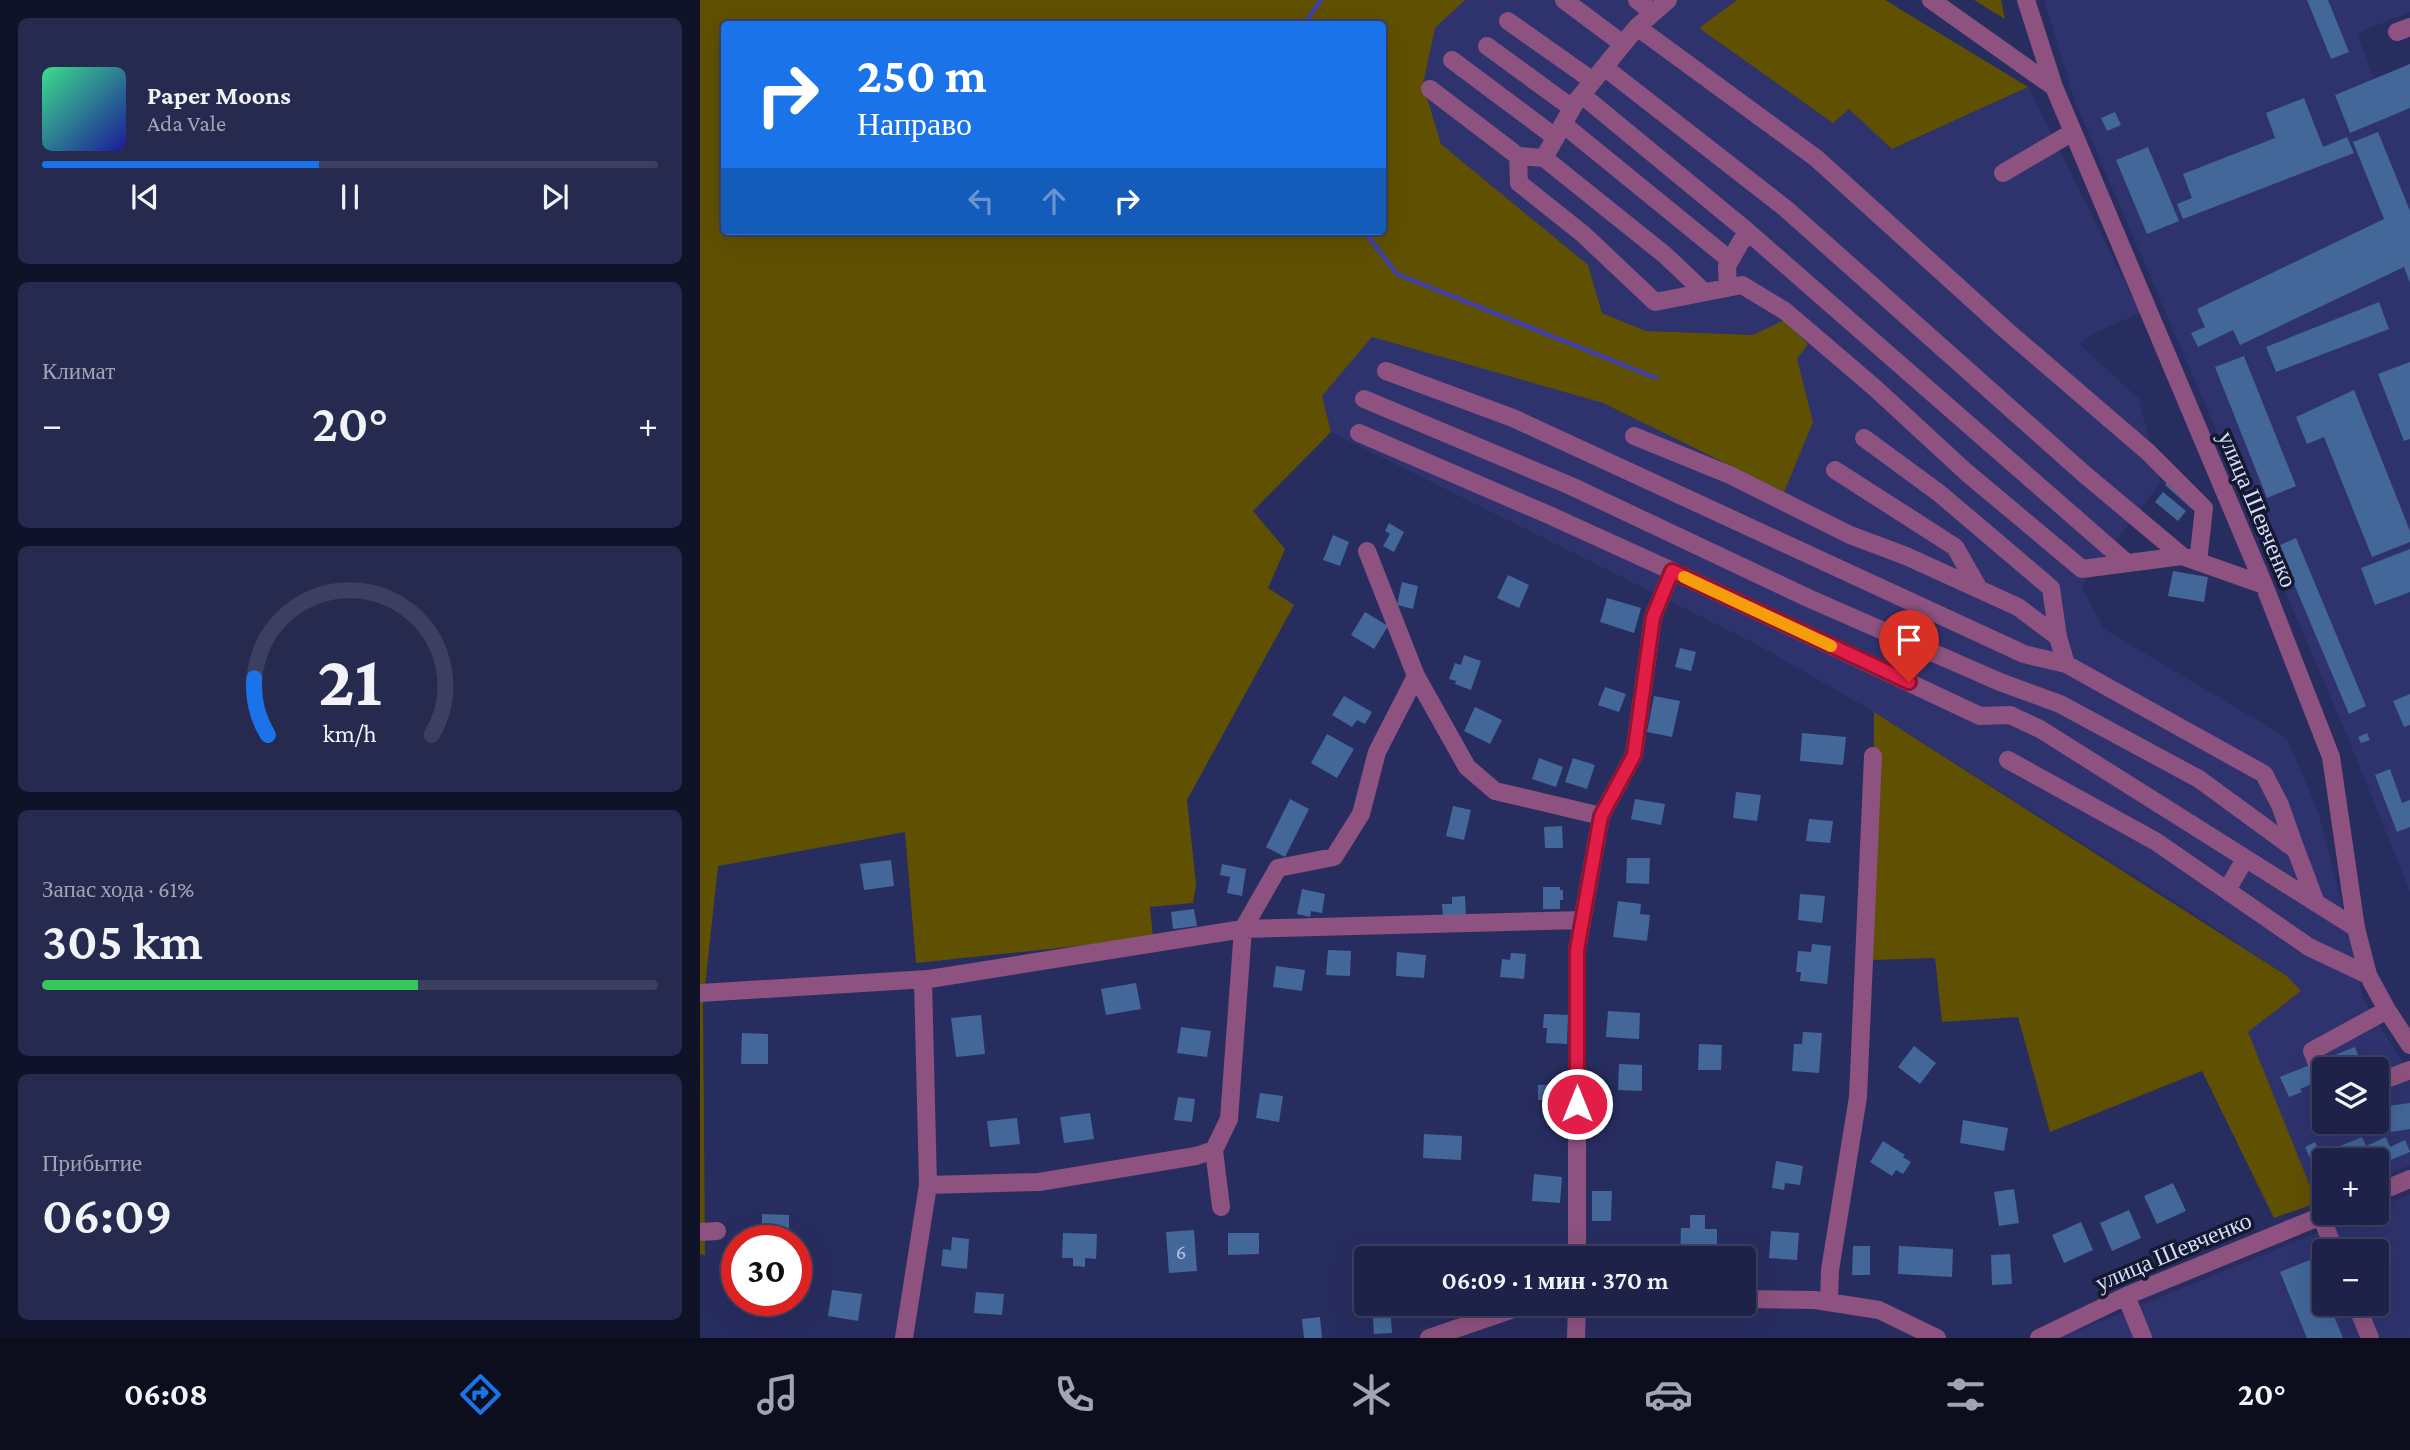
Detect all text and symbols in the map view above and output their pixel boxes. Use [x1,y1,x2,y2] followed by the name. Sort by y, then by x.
[857,48,987,103] text: 250 m
[742,49,833,140] icon: right
[147,81,291,110] text: Paper Moons
[857,106,972,142] text: Направо
[147,110,226,136] text: Ada Vale
[126,178,164,216] icon: previous
[331,178,369,216] icon: pause
[536,178,574,216] icon: next
[962,182,1000,220] icon: left
[1035,182,1073,220] icon: ahead
[1108,182,1146,220] icon: right
[42,358,115,384] text: Климат
[312,394,388,452] text: 20°
[42,403,62,445] text: −
[638,403,658,445] text: +
[2213,427,2303,591] street label: улица Шевченко
[1879,610,1939,682] pin
[1890,621,1928,659] icon: arrive
[318,640,382,721] text: 21
[323,720,377,747] text: km/h
[42,876,194,902] text: Запас хода · 61%
[42,912,203,970] text: 305 km
[2312,1057,2389,1316] map controls
[2312,1057,2389,1134] button: layers
[1540,1067,1614,1141] position arrow
[2312,1148,2389,1225] button: +
[42,1150,142,1176] text: Прибытие
[42,1186,172,1244] text: 06:09
[2091,1206,2255,1296] street label: улица Шевченко
[721,1225,812,1316] speed limit sign: 30
[2312,1239,2389,1316] button: −
[1176,1240,1186,1264] house number: 6
[1441,1266,1669,1295] text: 06:09 · 1 мин · 370 m
[456,1370,505,1419] icon: directions
[753,1370,802,1419] icon: music
[1050,1370,1099,1419] icon: phone
[1347,1370,1396,1419] icon: climate
[1644,1370,1693,1419] icon: car
[1941,1370,1990,1419] icon: filters
[124,1376,208,1412] text: 06:08
[2238,1376,2286,1412] text: 20°

